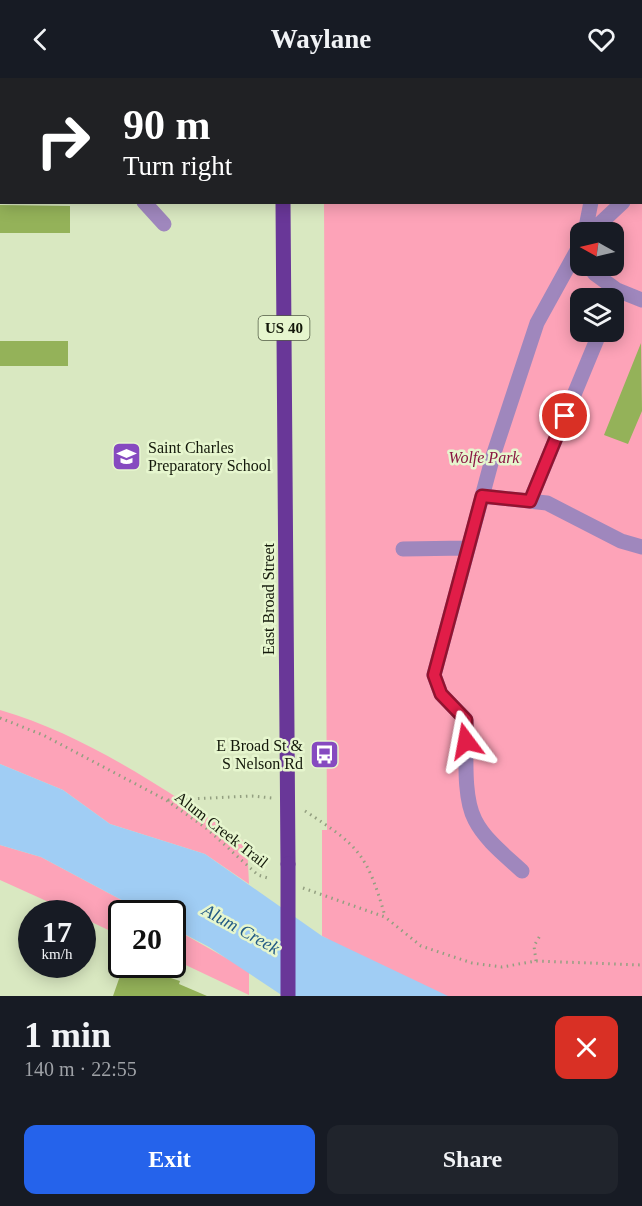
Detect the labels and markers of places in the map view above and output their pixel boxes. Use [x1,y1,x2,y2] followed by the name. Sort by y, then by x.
[539,390,590,441] pin
[148,439,272,475] place label: Saint Charles Preparatory School
[111,440,143,472] school or university icon: Saint Charles Preparatory School
[216,737,304,772] place label: E Broad St & S Nelson Rd
[308,738,340,770] bus stop icon: E Broad St & S Nelson Rd

